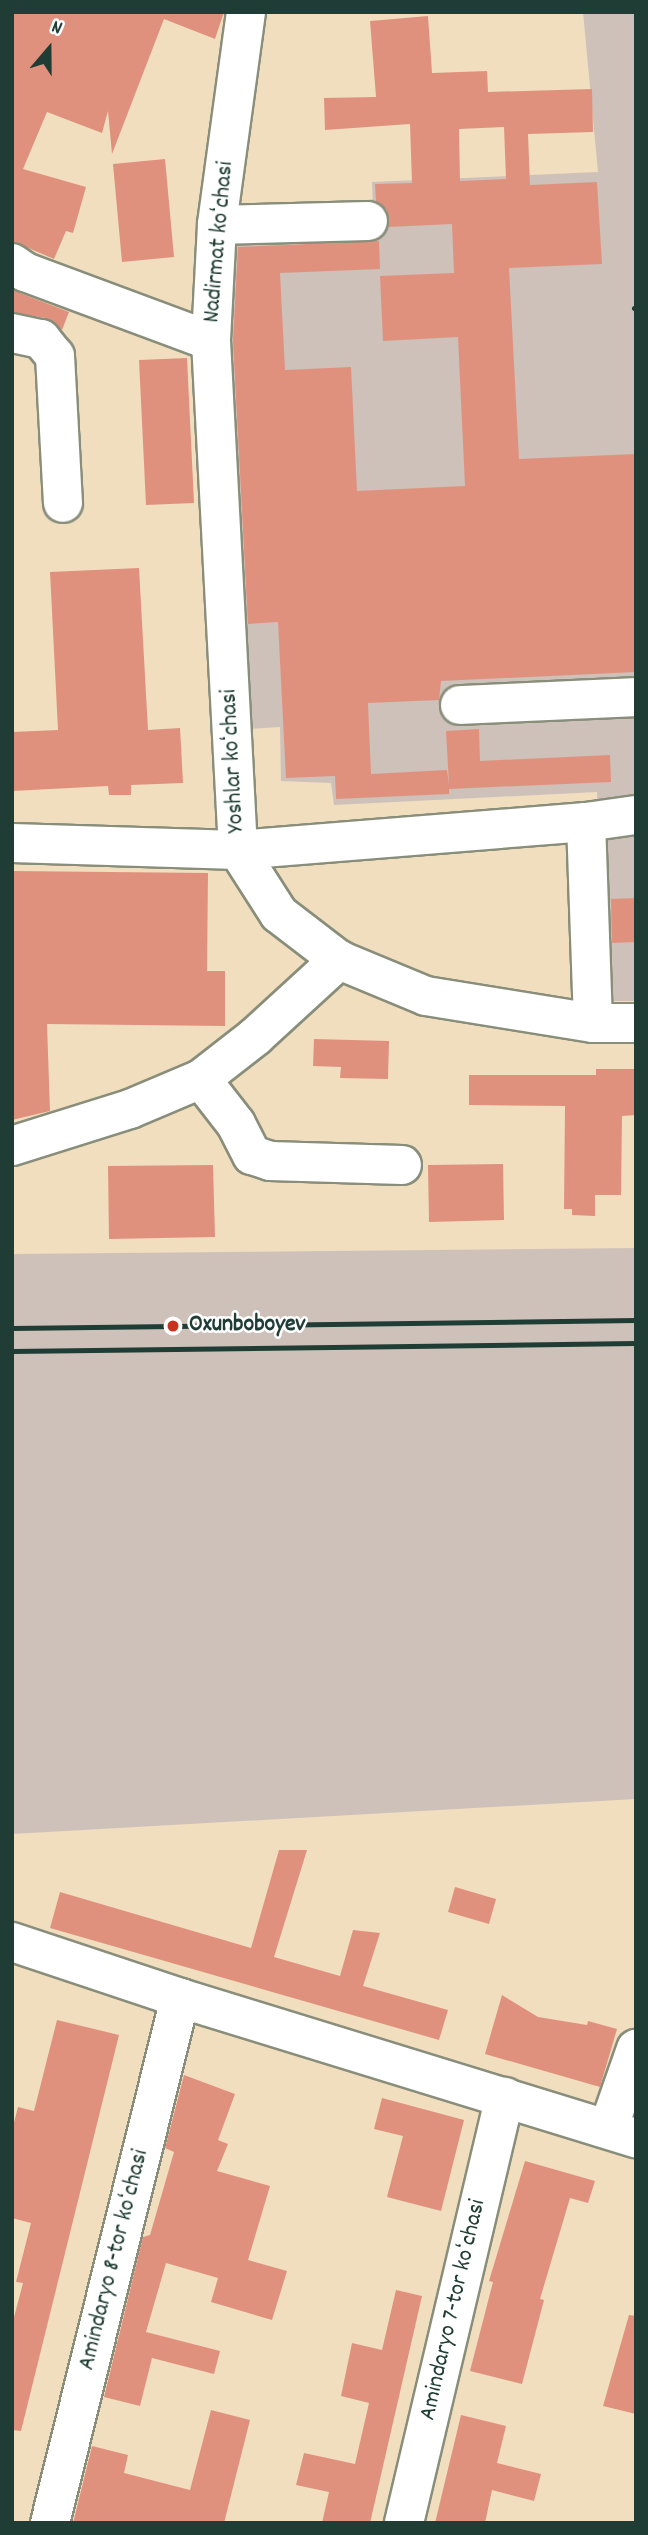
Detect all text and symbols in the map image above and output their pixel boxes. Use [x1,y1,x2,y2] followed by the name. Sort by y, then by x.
[14,14,84,84] north arrow
[47,15,65,43] text: N
[199,160,241,324] street label: Nadirmat koʻchasi
[216,688,252,834] street label: Yoshlar koʻchasi
[189,1312,306,1340] place label: Oxunboboyev
[163,1316,183,1336] marker: Oxunboboyev
[74,2147,156,2373] street label: Amindaryo 8-tor koʻchasi
[415,2197,493,2423] street label: Amindaryo 7-tor koʻchasi

